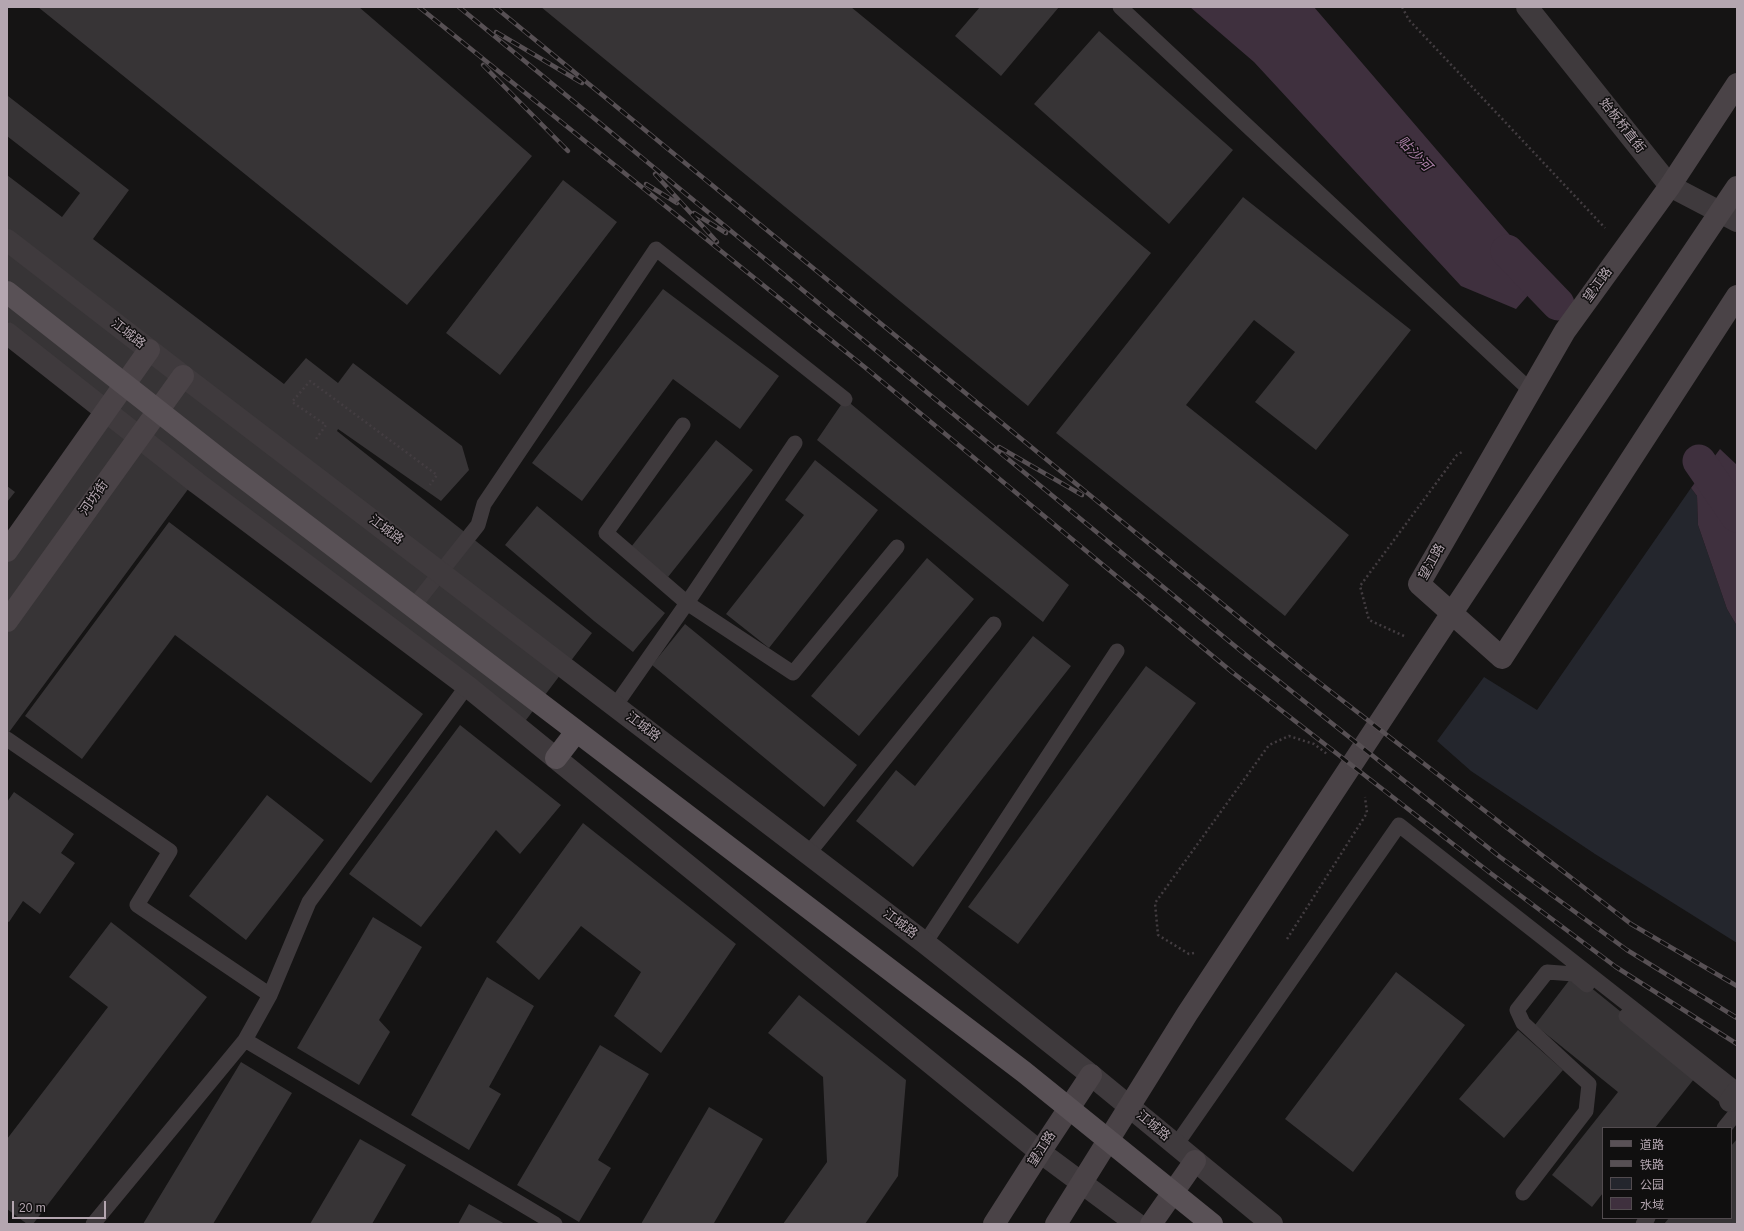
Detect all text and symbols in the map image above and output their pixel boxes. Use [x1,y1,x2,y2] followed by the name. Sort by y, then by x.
[1596,96,1648,156] street label: 始板桥直街
[1393,133,1435,175] water label: 贴沙河
[1580,265,1616,305] street label: 望江路
[108,316,148,352] street label: 江城路
[76,478,112,518] street label: 河坊街
[366,512,406,548] street label: 江城路
[1416,541,1448,583] street label: 望江路
[623,709,663,745] street label: 江城路
[880,906,920,942] street label: 江城路
[1133,1107,1173,1145] street label: 江城路
[1602,1127,1732,1219] legend
[1025,1128,1059,1170] street label: 望江路
[1640,1138,1664,1152] text: 道路
[1640,1158,1664,1172] text: 铁路
[1640,1178,1664,1192] text: 公园
[14,1193,108,1219] scale bar
[1640,1198,1664,1212] text: 水域
[19,1201,46,1215] text: 20 m

